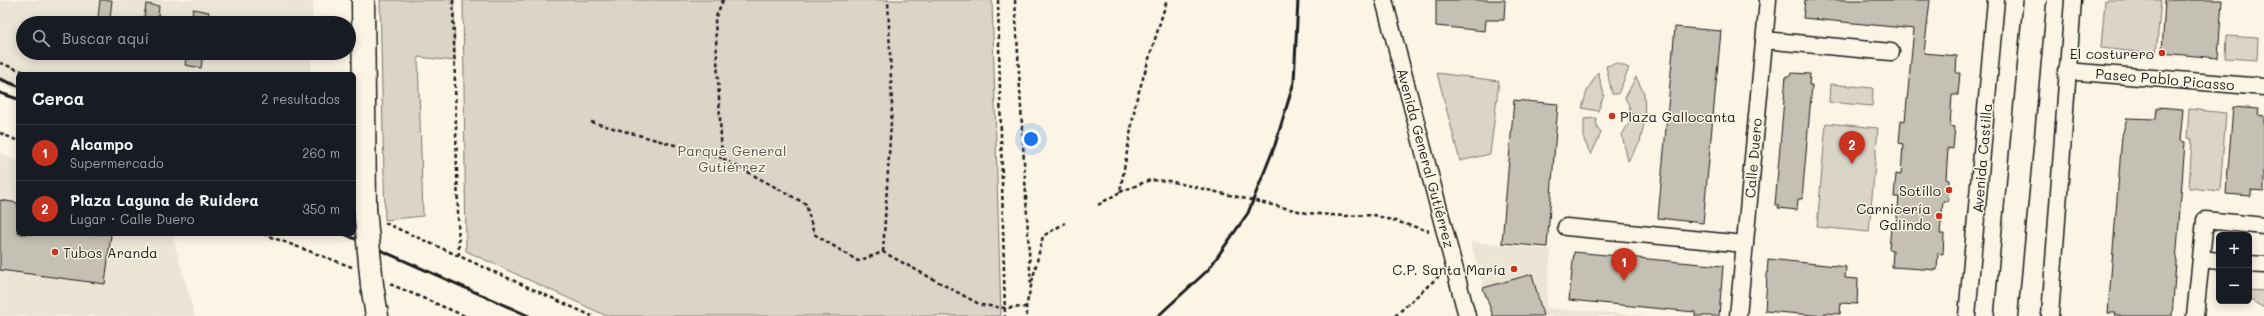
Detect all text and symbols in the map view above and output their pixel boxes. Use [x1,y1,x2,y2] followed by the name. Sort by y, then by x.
[16,16,356,60] search box
[30,27,52,49] icon: search
[62,28,149,48] text: Buscar aquí
[2070,44,2154,63] place label: El costurero
[2157,48,2167,58] marker: El costurero
[2095,63,2235,95] street label: Paseo Pablo Picasso
[1393,66,1459,250] street label: Avenida General Gutiérrez
[32,87,84,109] text: Cerca
[261,90,340,107] text: 2 resultados
[1968,102,1996,214] street label: Avenida Castilla
[1620,107,1736,126] place label: Plaza Gallocanta
[1607,111,1617,121] marker: Plaza Gallocanta
[1740,117,1766,199] street label: Calle Duero
[1021,129,1041,149] your location
[1839,131,1865,164] pin: 2
[70,134,133,154] text: Alcampo
[678,141,786,176] park label: Parque General Gutiérrez
[42,144,48,161] text: 1
[302,144,340,161] text: 260 m
[70,154,164,171] text: Supermercado
[1899,181,1941,200] place label: Sotillo
[1944,185,1954,195] marker: Sotillo
[70,190,259,210] text: Plaza Laguna de Ruidera
[1856,199,1931,234] place label: Carnicería Galindo
[41,200,49,217] text: 2
[302,200,340,217] text: 350 m
[70,210,195,227] text: Lugar · Calle Duero
[1934,211,1944,221] marker: Carnicería Galindo
[2216,232,2252,304] map controls
[2216,232,2252,268] button: +
[63,243,158,262] place label: Tubos Aranda
[50,247,60,257] marker: Tubos Aranda
[1611,248,1637,281] pin: 1
[1392,260,1506,279] place label: C.P. Santa María
[1509,264,1519,274] marker: C.P. Santa María
[2216,268,2252,304] button: −

